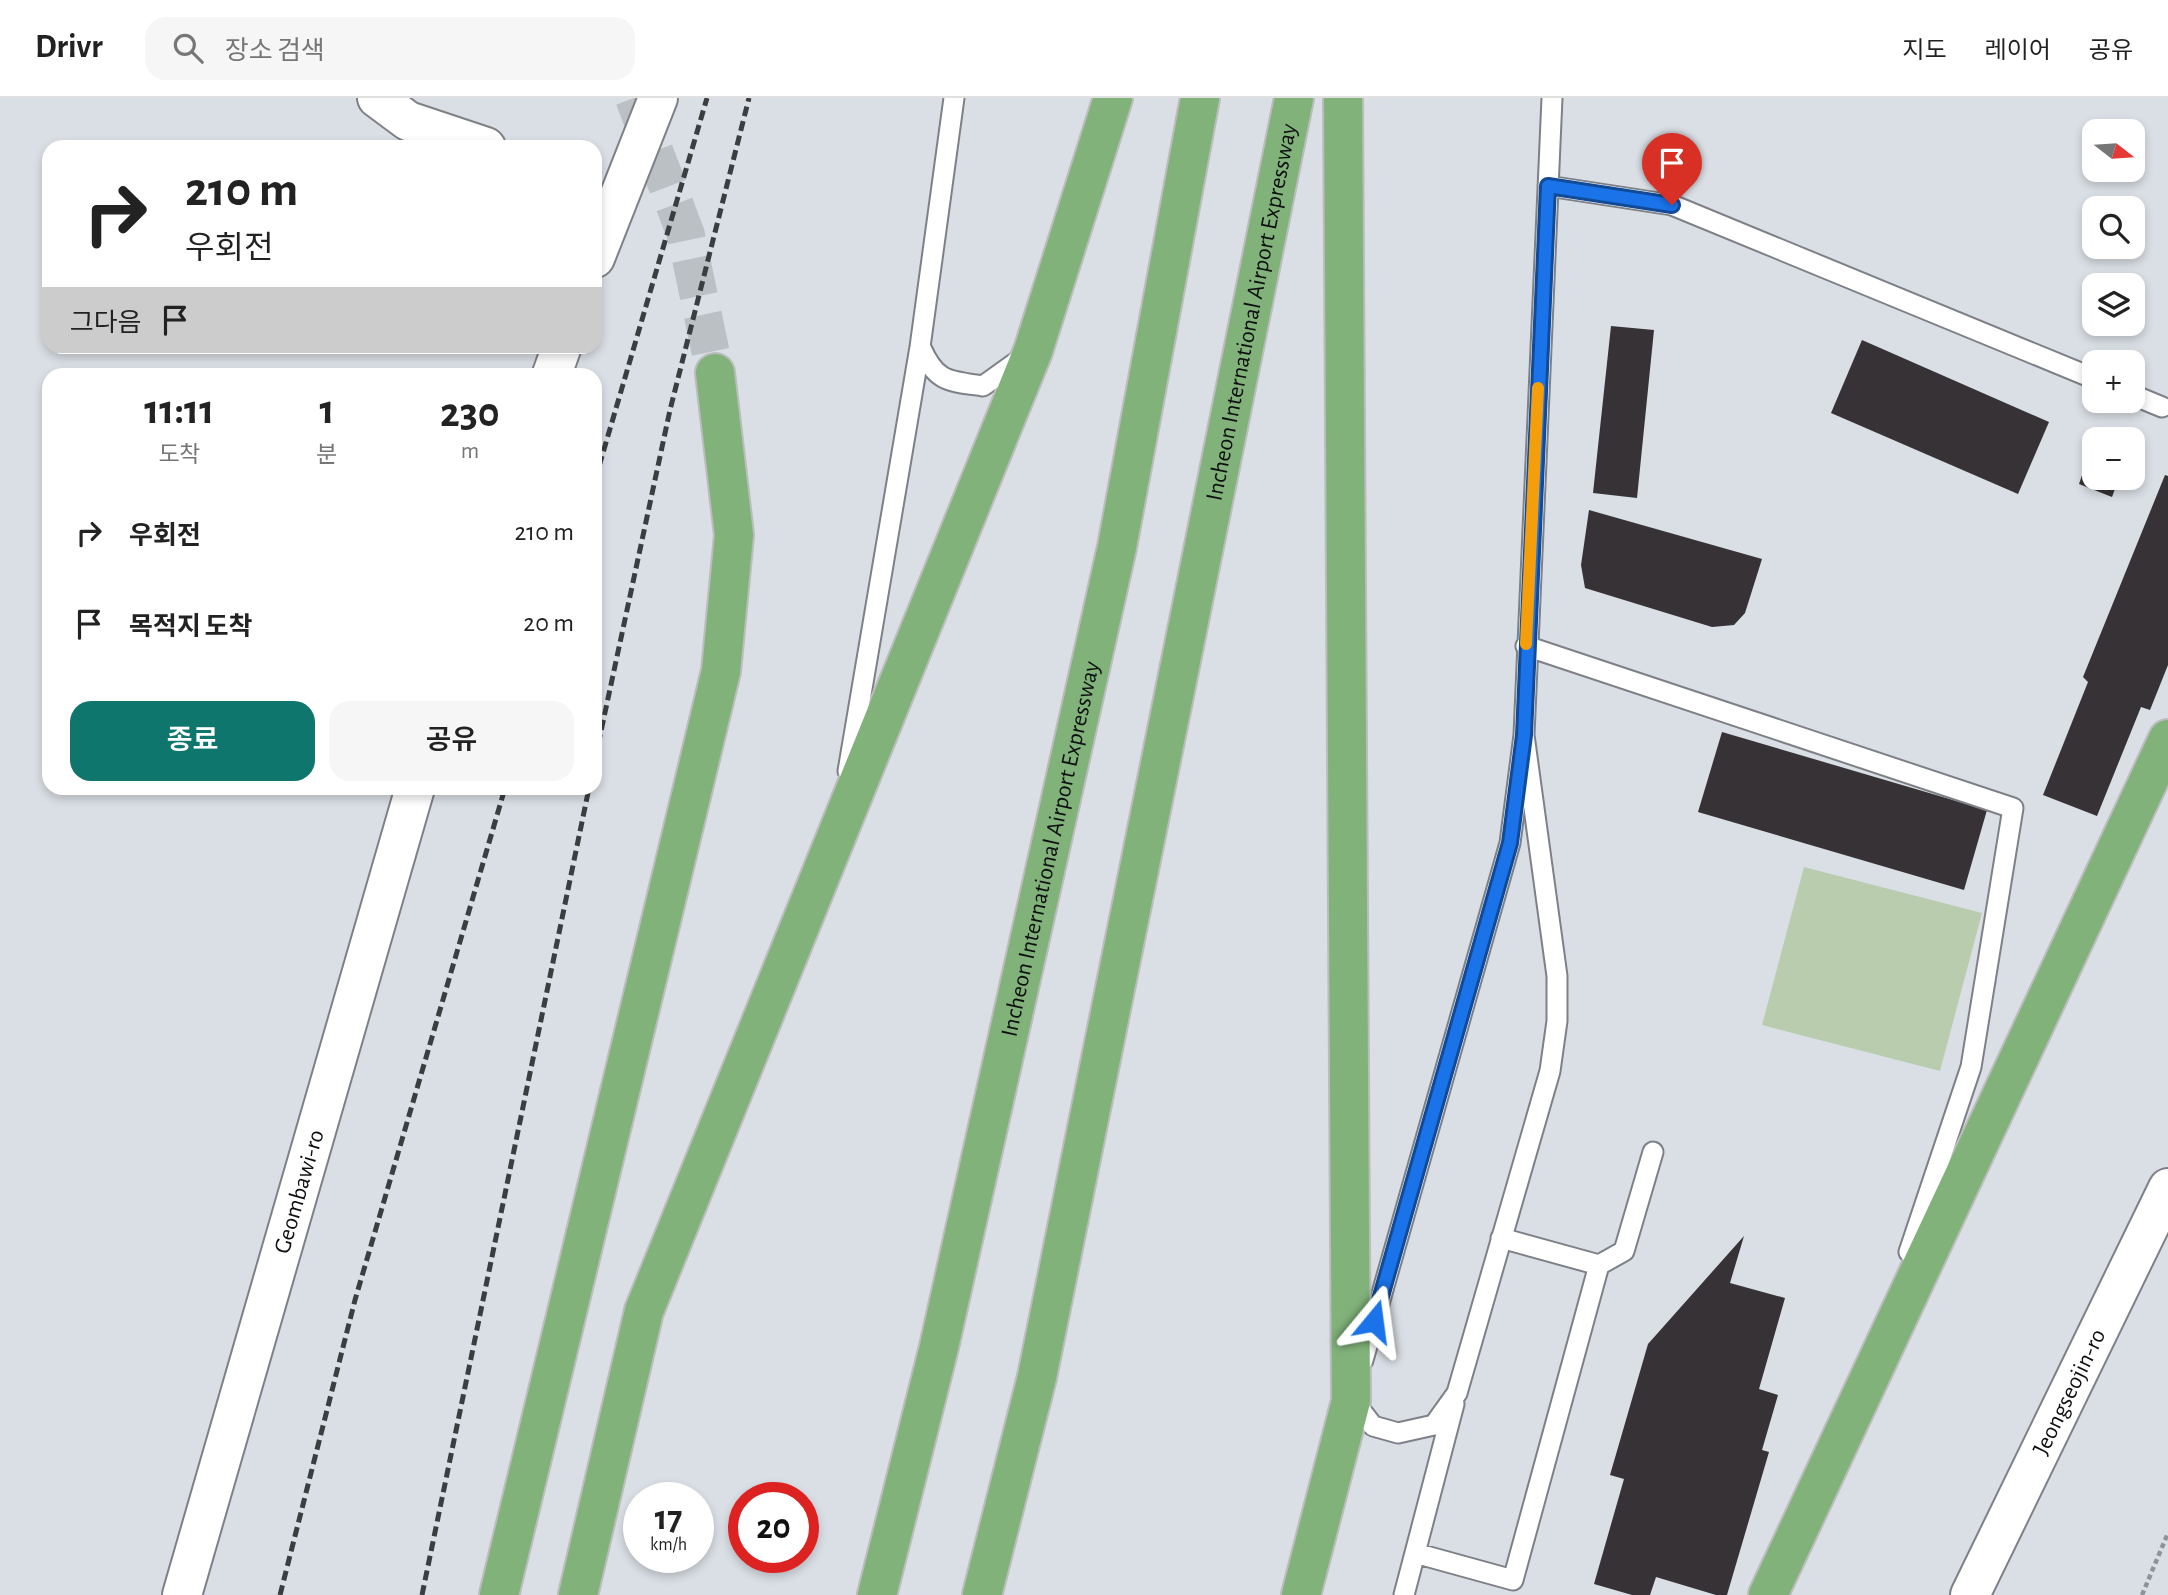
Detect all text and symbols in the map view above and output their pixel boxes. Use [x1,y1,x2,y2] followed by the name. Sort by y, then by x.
[145,17,635,80] search box
[169,29,207,67] icon: search
[35,31,103,64] text: Drivr
[225,38,325,64] text: 장소 검색
[1902,39,1947,63] text: 지도
[1985,39,2051,63] text: 레이어
[2089,39,2133,63] text: 공유
[2082,119,2146,182] north arrow
[2082,119,2145,490] map controls
[1202,122,1302,503] street label: Incheon International Airport Expressway
[1642,133,1702,205] pin
[1653,144,1691,182] icon: arrive
[185,166,298,215] text: 210 m
[70,168,161,259] icon: right
[2082,196,2145,259] button: search
[185,232,273,264] text: 우회전
[2082,273,2145,336] button: layers
[156,301,194,339] icon: arrive
[70,310,142,336] text: 그다음
[2082,350,2145,413] button: +
[144,389,214,431] text: 11:11
[320,389,335,431] text: 1
[440,392,500,434] text: 230
[2082,427,2145,490] button: −
[461,440,479,463] text: m
[158,444,200,467] text: 도착
[317,444,338,467] text: 분
[70,514,108,552] icon: right
[514,519,574,545] text: 210 m
[129,523,201,549] text: 우회전
[70,605,108,643] icon: arrive
[523,610,574,636] text: 20 m
[129,614,253,640] text: 목적지 도착
[997,659,1104,1039] street label: Incheon International Airport Expressway
[70,701,315,781] button: 종료
[329,701,574,781] button: 공유
[270,1127,329,1256] street label: Geombawi-ro
[1337,1284,1411,1358] position arrow
[2029,1325,2111,1459] street label: Jeongseojin-ro
[728,1482,819,1573] speed limit sign: 20
[655,1501,682,1536] text: 17
[650,1536,687,1554] text: km/h

